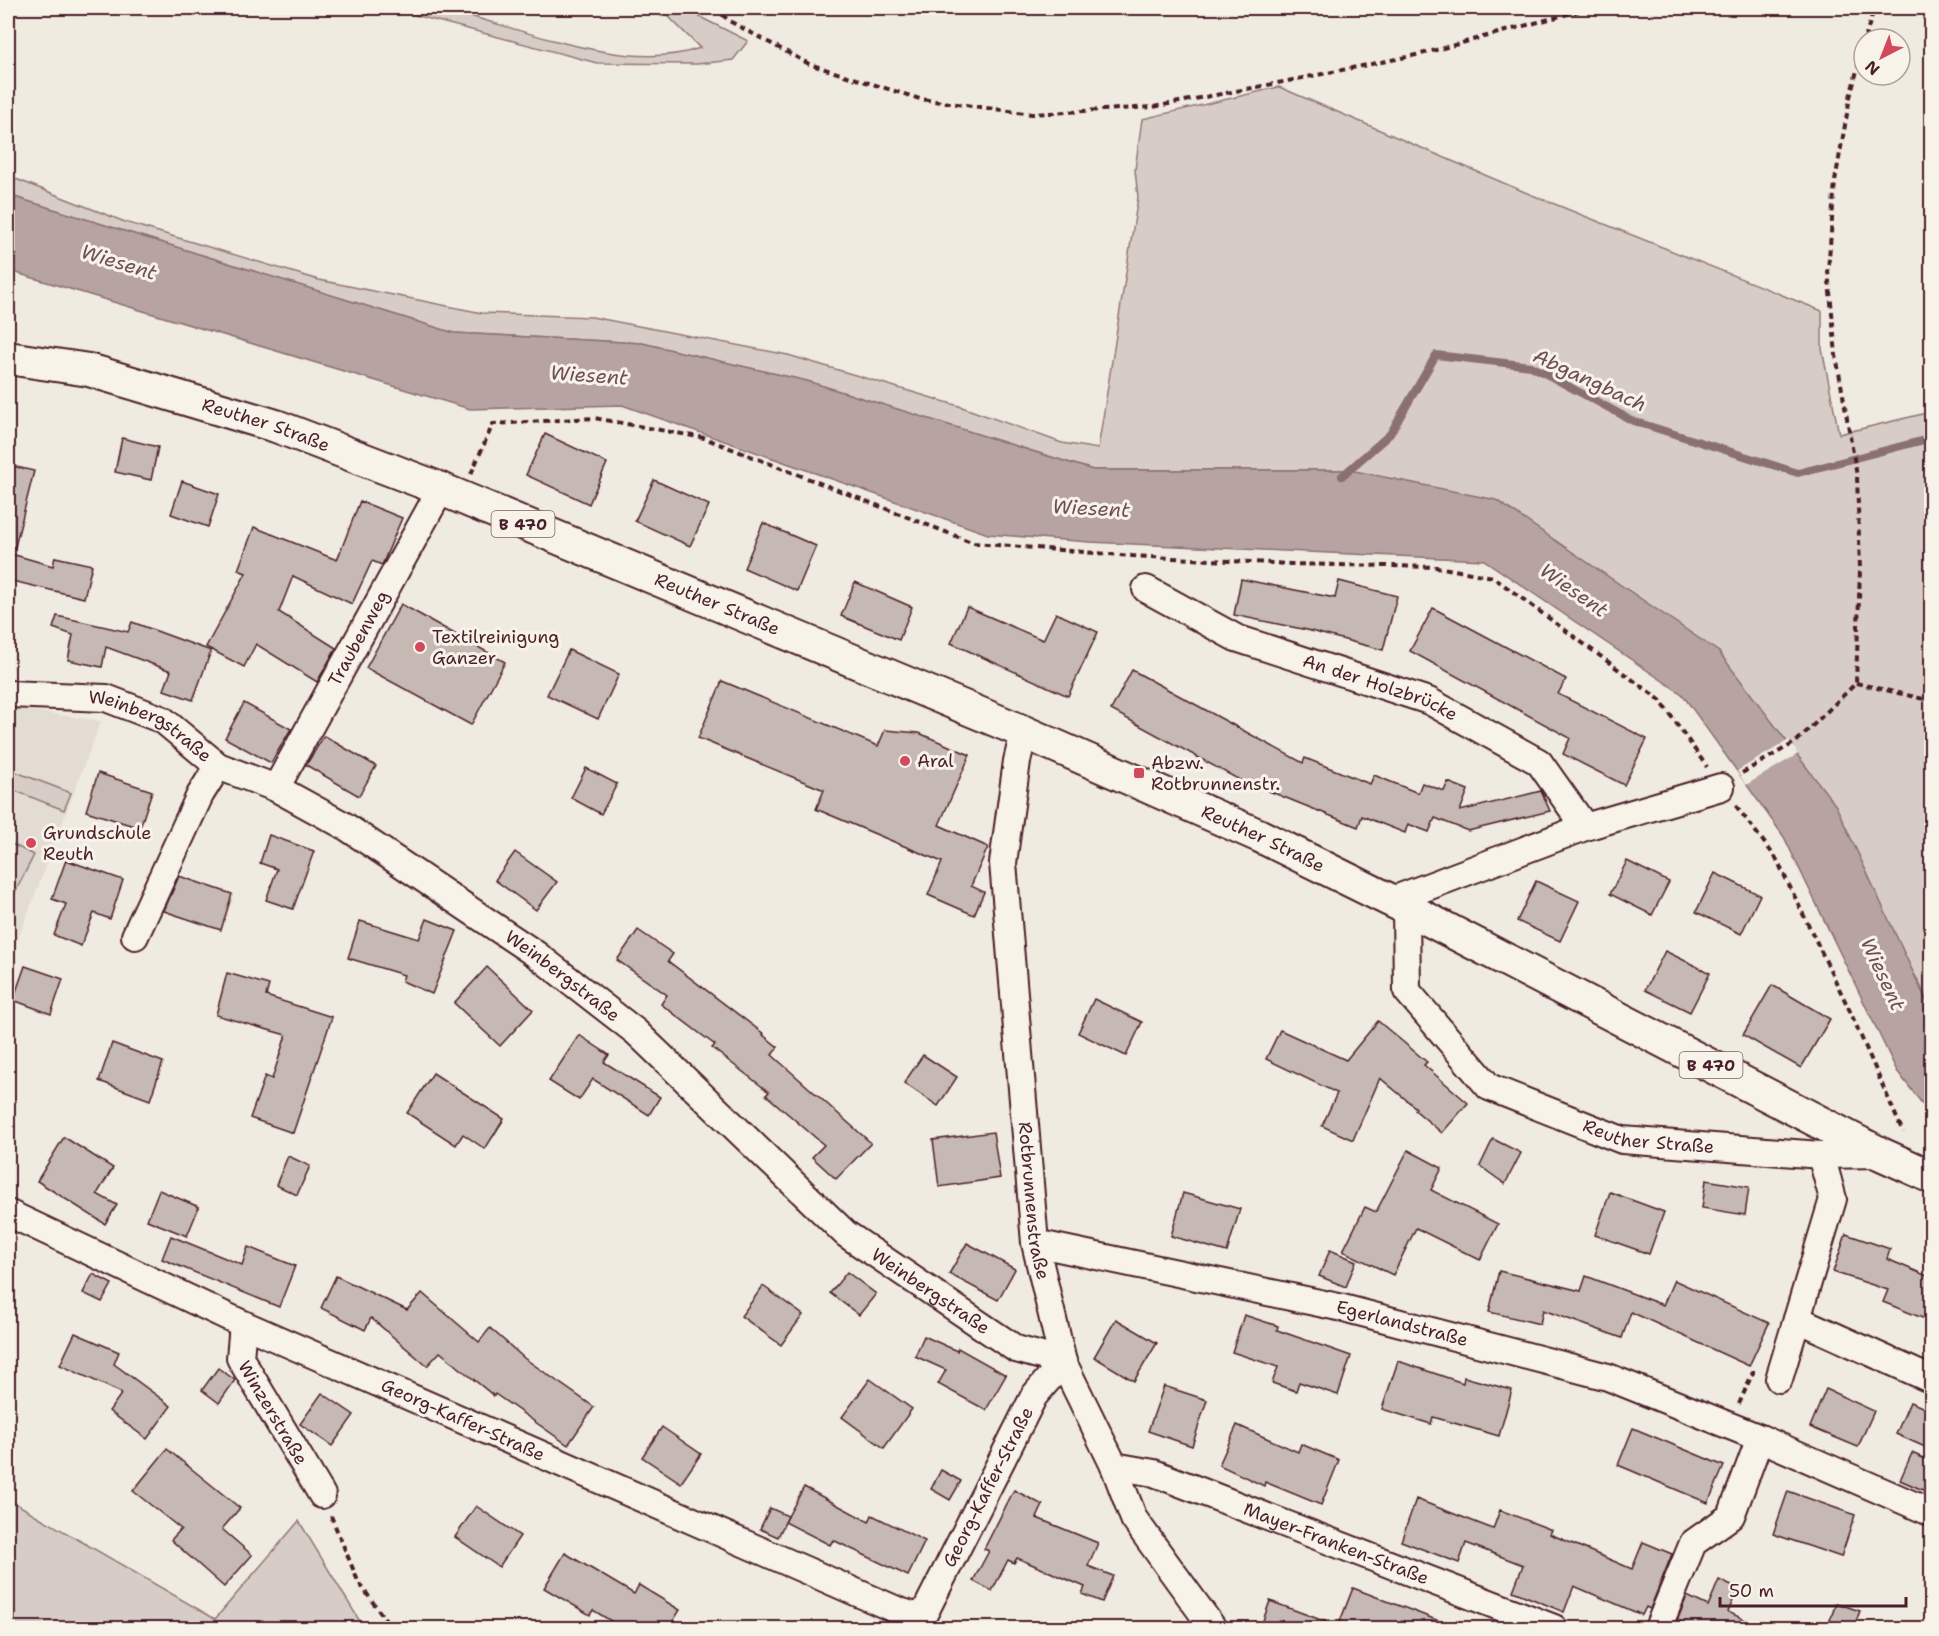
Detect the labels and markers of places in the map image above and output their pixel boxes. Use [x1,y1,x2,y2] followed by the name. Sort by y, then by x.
[432,625,559,670] place label: Textilreinigung Ganzer
[413,640,427,654] marker: Textilreinigung Ganzer
[917,749,954,773] place label: Aral
[1151,751,1280,796] place label: Abzw. Rotbrunnenstr.
[898,754,912,768] marker: Aral
[1132,766,1146,780] marker: Abzw. Rotbrunnenstr.
[43,821,152,866] place label: Grundschule Reuth
[24,836,38,850] marker: Grundschule Reuth

